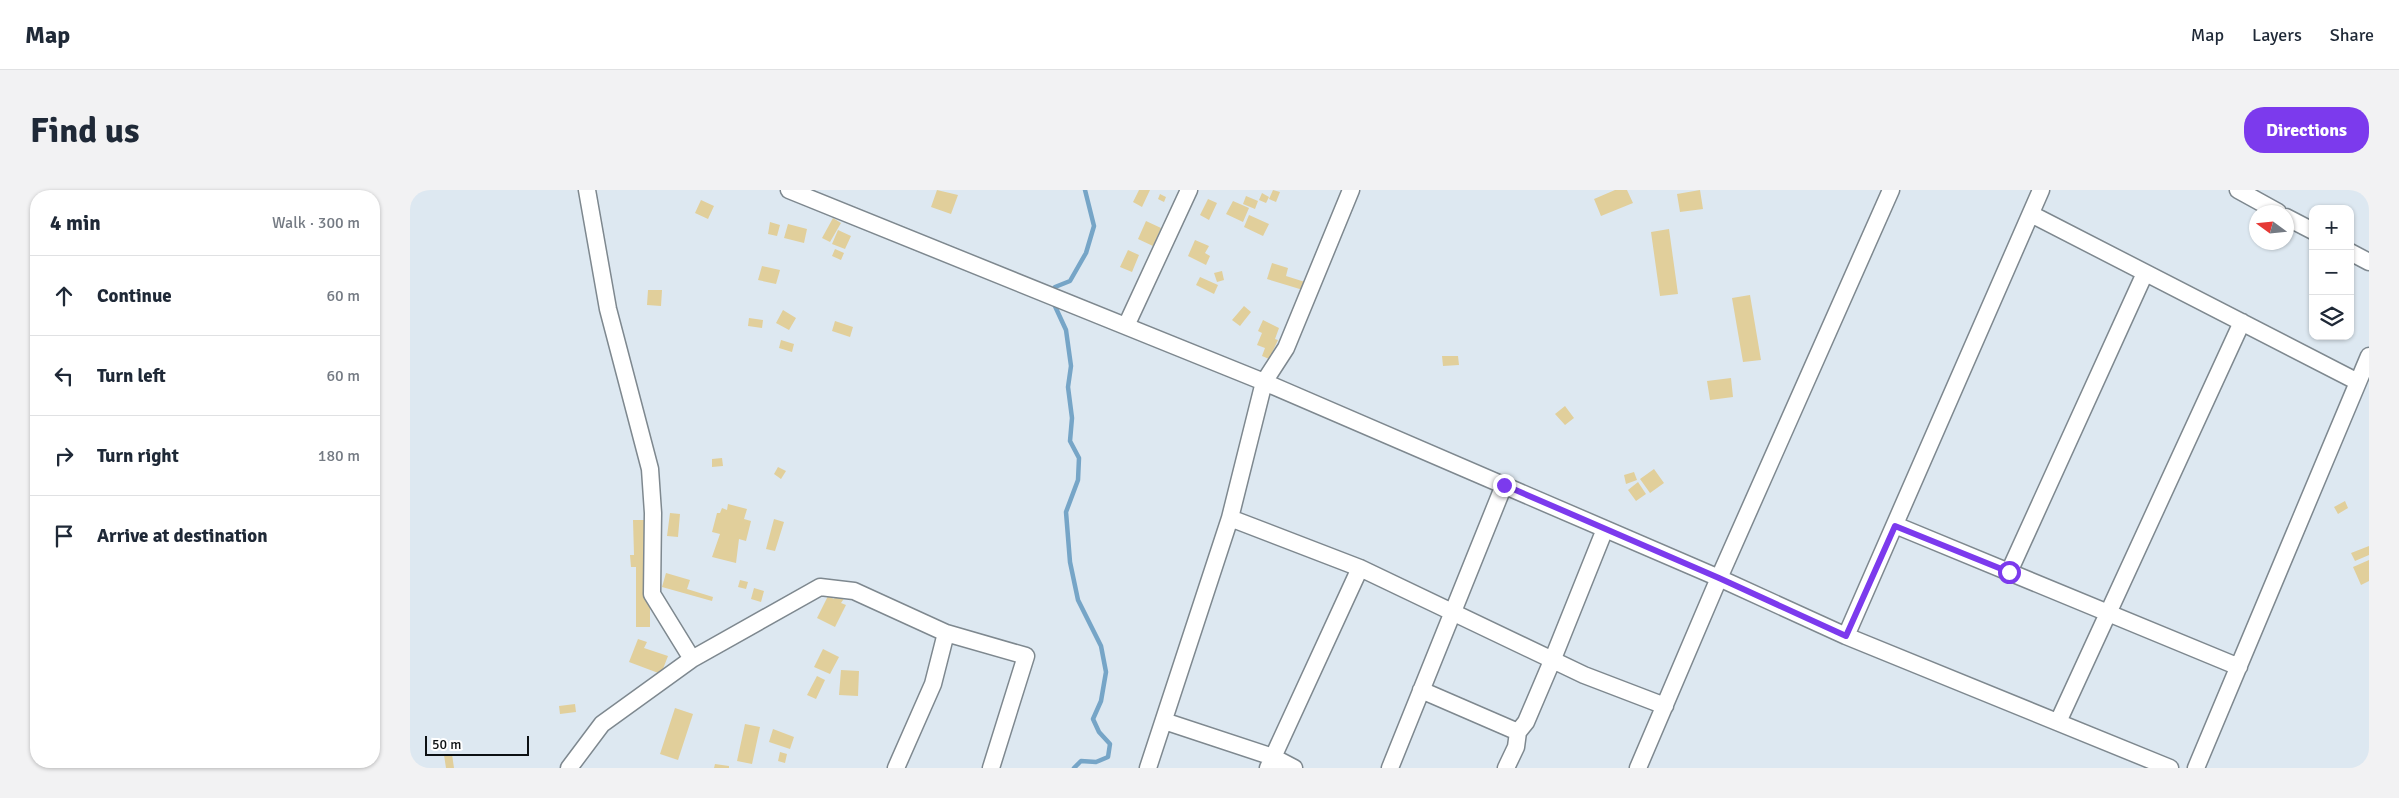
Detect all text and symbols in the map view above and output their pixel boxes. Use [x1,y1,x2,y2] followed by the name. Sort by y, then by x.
[25,20,70,50] text: Map
[2191,24,2224,46] text: Map
[2252,24,2302,46] text: Layers
[2330,24,2374,46] text: Share
[2244,107,2369,153] button: Directions
[30,109,140,152] text: Find us
[2249,205,2294,250] north arrow
[2309,205,2354,340] map controls
[2309,205,2354,250] button: +
[50,210,101,236] text: 4 min
[272,213,360,233] text: Walk · 300 m
[2309,250,2354,295] button: −
[50,282,78,310] icon: ahead
[97,284,172,308] text: Continue
[326,286,360,306] text: 60 m
[2309,295,2354,340] button: layers
[50,362,78,390] icon: left
[97,364,166,388] text: Turn left
[326,366,360,386] text: 60 m
[50,442,78,470] icon: right
[97,444,179,468] text: Turn right
[318,446,360,466] text: 180 m
[1493,474,1516,497] route end
[50,522,78,550] icon: arrive
[97,524,268,548] text: Arrive at destination
[1998,561,2021,584] route start
[425,733,529,756] scale bar
[432,736,461,753] text: 50 m

